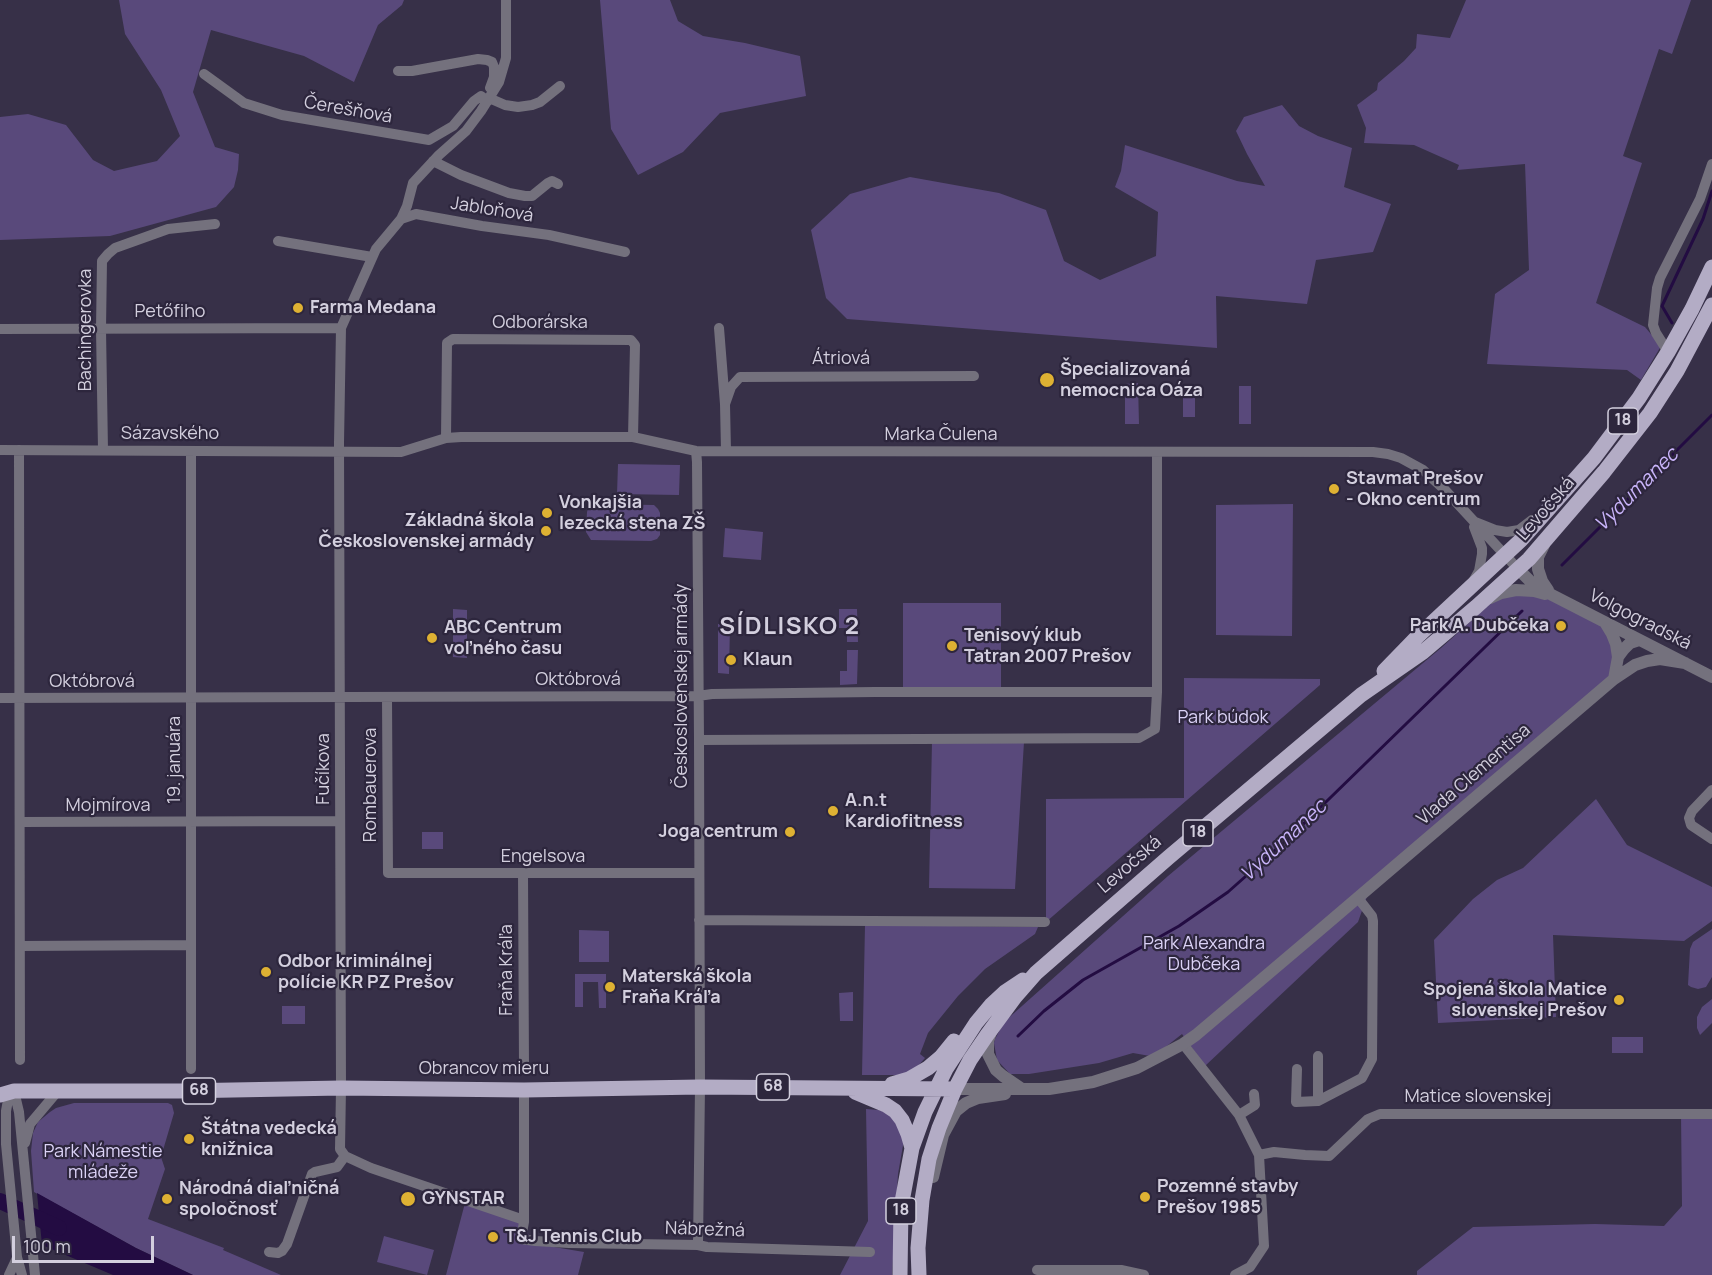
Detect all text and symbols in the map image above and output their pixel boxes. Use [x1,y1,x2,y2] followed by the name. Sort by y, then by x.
[302,92,394,128] street label: Čerešňová
[449,193,535,227] street label: Jabloňová
[75,269,97,391] street label: Bachingerovka
[310,297,436,319] place label: Farma Medana
[134,301,206,323] street label: Petőfiho
[291,301,305,315] marker: Farma Medana
[492,312,588,334] street label: Odborárska
[812,348,870,370] street label: Átriová
[1060,359,1203,401] place label: Špecializovaná nemocnica Oáza
[1038,371,1056,389] marker: Špecializovaná nemocnica Oáza
[1608,408,1638,434] road number: 18
[121,423,219,445] street label: Sázavského
[885,424,997,446] street label: Marka Čulena
[1590,443,1684,537] water label: Vydumanec
[1346,468,1483,510] place label: Stavmat Prešov - Okno centrum
[1513,473,1579,545] street label: Levočská
[1327,482,1341,496] marker: Stavmat Prešov - Okno centrum
[559,492,705,534] place label: Vonkajšia lezecká stena ZŠ
[540,506,554,520] marker: Vonkajšia lezecká stena ZŠ
[319,510,534,552] place label: Základná škola Československej armády
[539,524,553,538] marker: Základná škola Československej armády
[671,584,693,788] street label: Československej armády
[1585,585,1695,655] street label: Volgogradská
[719,613,861,641] district label: SÍDLISKO 2
[1410,615,1549,637] place label: Park A. Dubčeka
[444,617,562,660] place label: ABC Centrum voľného času
[1554,619,1568,633] marker: Park A. Dubčeka
[964,625,1131,668] place label: Tenisový klub Tatran 2007 Prešov
[425,631,439,645] marker: ABC Centrum voľného času
[945,639,959,653] marker: Tenisový klub Tatran 2007 Prešov
[743,649,793,671] place label: Klaun
[724,653,738,667] marker: Klaun
[535,669,621,691] street label: Októbrová
[49,671,135,693] street label: Októbrová
[1177,707,1269,729] park label: Park búdok
[164,716,186,804] street label: 19. januára
[1413,720,1535,830] street label: Vlada Clementisa
[360,728,382,842] street label: Rombauerova
[313,733,335,805] street label: Fučíkova
[845,790,963,832] place label: A.n.t Kardiofitness
[66,795,150,817] street label: Mojmírova
[1236,795,1332,887] water label: Vydumanec
[826,804,840,818] marker: A.n.t Kardiofitness
[1183,820,1213,846] road number: 18
[658,821,778,843] place label: Joga centrum
[783,825,797,839] marker: Joga centrum
[1094,832,1166,898] street label: Levočská
[501,846,585,868] street label: Engelsova
[496,924,518,1016] street label: Fraňa Kráľa
[1143,933,1265,976] park label: Park Alexandra Dubčeka
[278,951,454,994] place label: Odbor kriminálnej polície KR PZ Prešov
[259,965,273,979] marker: Odbor kriminálnej polície KR PZ Prešov
[622,966,752,1008] place label: Materská škola Fraňa Kráľa
[1423,979,1607,1022] place label: Spojená škola Matice slovenskej Prešov
[603,980,617,994] marker: Materská škola Fraňa Kráľa
[1612,993,1626,1007] marker: Spojená škola Matice slovenskej Prešov
[419,1058,549,1080] street label: Obrancov mieru
[756,1074,790,1100] road number: 68
[182,1078,216,1104] road number: 68
[1404,1086,1552,1108] street label: Matice slovenskej
[201,1118,337,1160] place label: Štátna vedecká knižnica
[182,1132,196,1146] marker: Štátna vedecká knižnica
[44,1141,162,1184] park label: Park Námestie mládeže
[1157,1176,1298,1218] place label: Pozemné stavby Prešov 1985
[179,1178,339,1220] place label: Národná diaľničná spoločnosť
[422,1188,505,1210] place label: GYNSTAR
[399,1190,417,1208] marker: GYNSTAR
[1138,1190,1152,1204] marker: Pozemné stavby Prešov 1985
[160,1192,174,1206] marker: Národná diaľničná spoločnosť
[886,1198,916,1224] road number: 18
[665,1218,745,1242] street label: Nábrežná
[15,1224,158,1262] scale bar
[505,1226,642,1248] place label: T&J Tennis Club
[486,1230,500,1244] marker: T&J Tennis Club
[23,1234,71,1258] text: 100 m

